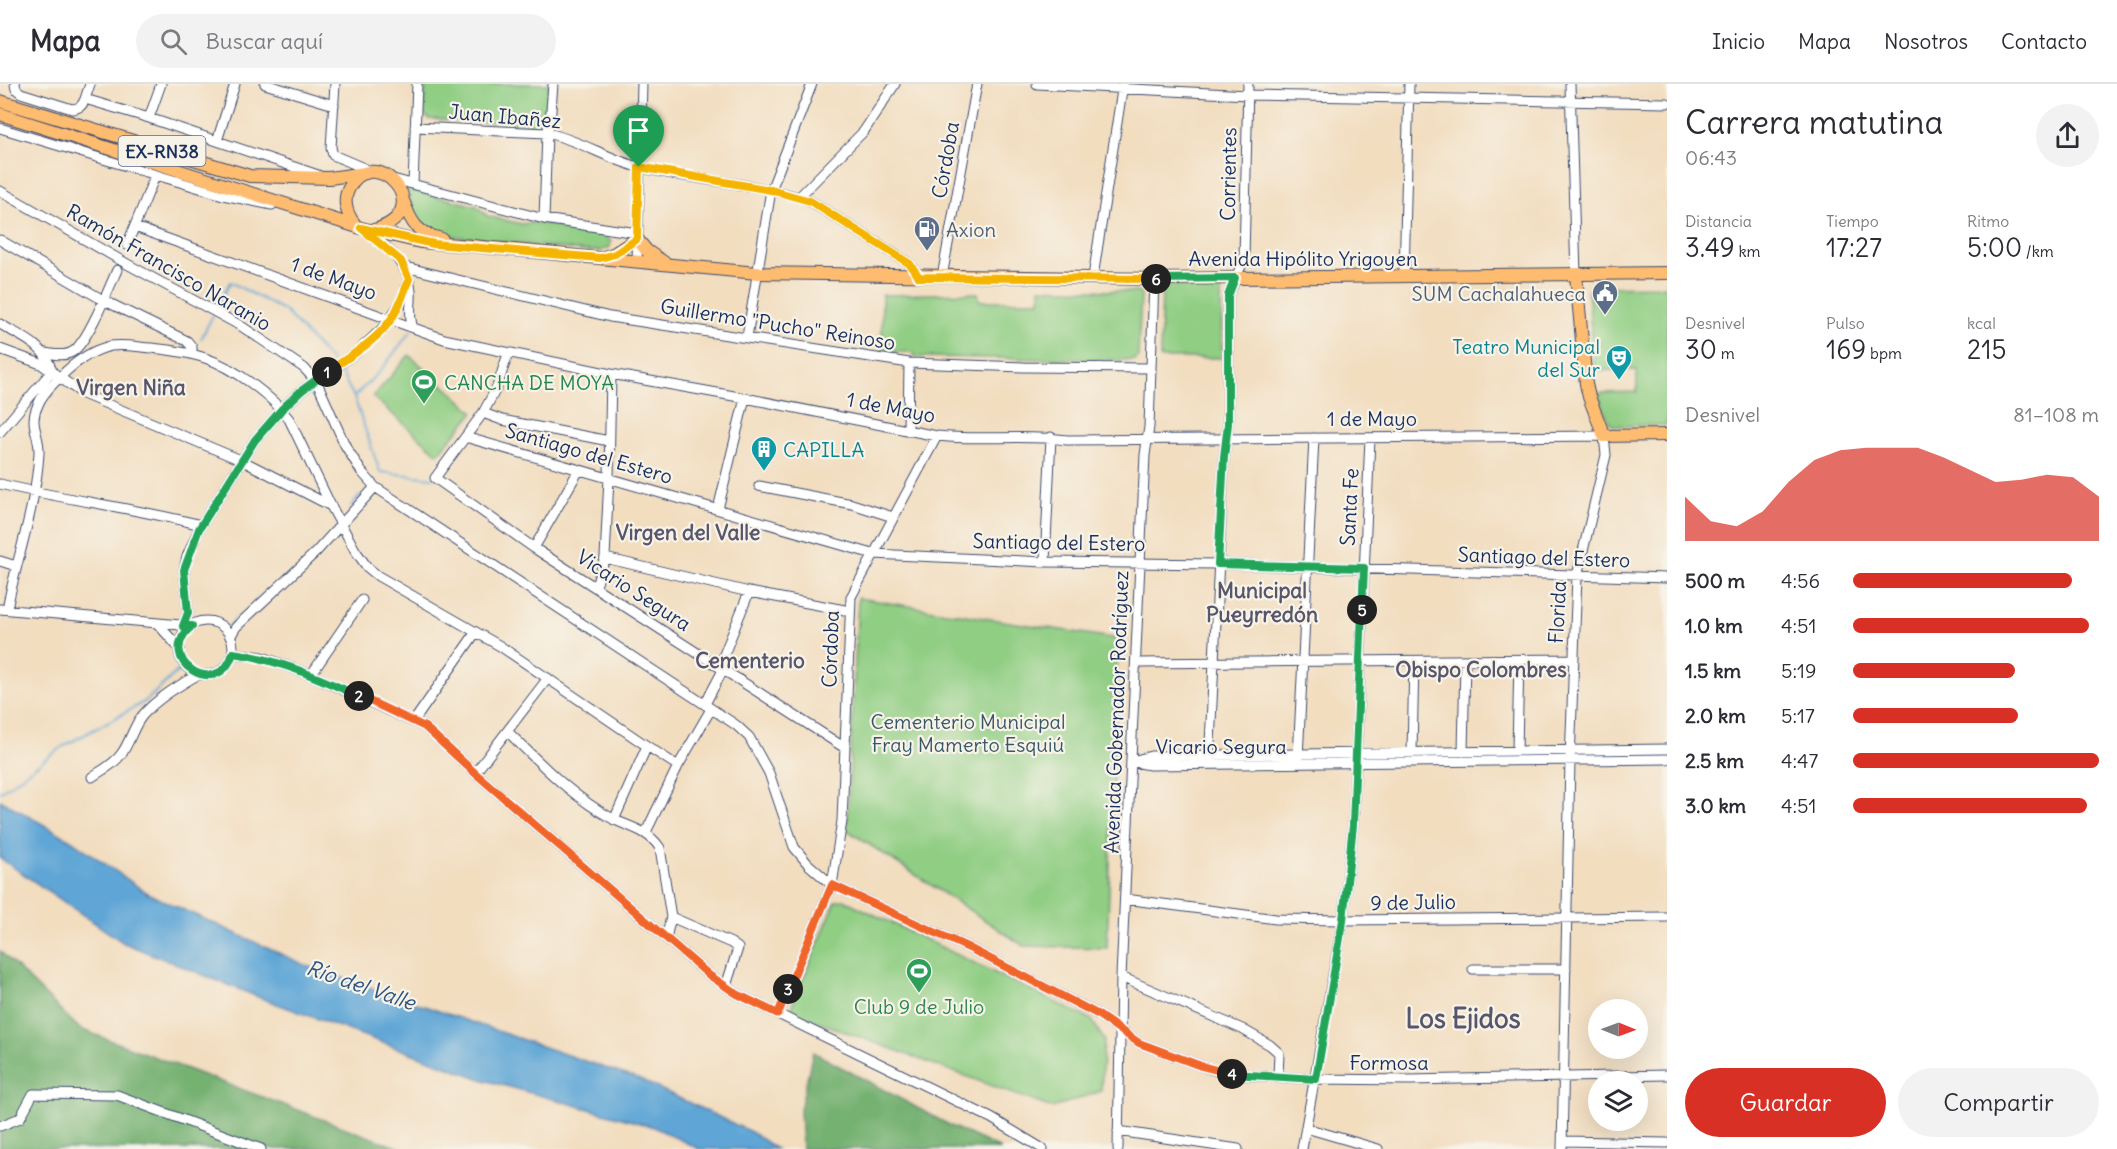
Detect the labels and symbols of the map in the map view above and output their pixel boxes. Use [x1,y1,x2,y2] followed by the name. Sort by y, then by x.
[448,99,562,133] street label: Juan Ibañez
[613,105,664,167] pin
[926,120,964,200] street label: Córdoba
[1215,127,1241,221] street label: Corrientes
[118,136,206,166] road number: EX-RN38
[62,198,276,336] street label: Ramón Francisco Naranio
[912,214,942,252] fuel station icon: Axion
[946,217,996,242] place label: Axion
[1188,246,1418,271] street label: Avenida Hipólito Yrigoyen
[287,251,381,305] street label: 1 de Mayo
[1141,264,1171,294] pin: 6
[1590,278,1620,316] public building icon: SUM Cachalahueca
[1412,281,1586,306] place label: SUM Cachalahueca
[659,293,897,355] street label: Guillermo "Pucho" Reinoso
[1452,334,1600,382] place label: Teatro Municipal del Sur
[1604,343,1634,381] theatre icon: Teatro Municipal del Sur
[312,357,342,387] pin: 1
[409,367,439,405] sports icon: CANCHA DE MOYA
[444,370,614,395] place label: CANCHA DE MOYA
[76,374,186,401] district label: Virgen Niña
[844,386,938,428] street label: 1 de Mayo
[1327,406,1417,431] street label: 1 de Mayo
[503,417,675,489] street label: Santiago del Estero
[749,434,779,472] building icon: CAPILLA
[783,437,864,462] place label: CAPILLA
[1334,467,1364,547] street label: Santa Fe
[616,519,760,546] district label: Virgen del Valle
[972,528,1146,556] street label: Santiago del Estero
[1457,541,1631,573] street label: Santiago del Estero
[572,544,696,636] street label: Vicario Segura
[1099,570,1133,854] street label: Avenida Gobernador Rodríguez
[1206,577,1318,628] district label: Municipal Pueyrredón
[1543,580,1571,644] street label: Florida
[1347,595,1377,625] pin: 5
[816,610,844,688] street label: Córdoba
[695,647,805,674] district label: Cementerio
[1395,656,1567,683] district label: Obispo Colombres
[344,681,374,711] pin: 2
[871,709,1065,757] park label: Cementerio Municipal Fray Mamerto Esquiú
[1155,734,1287,759] street label: Vicario Segura
[1370,889,1456,915] street label: 9 de Julio
[303,954,420,1017] water label: Río del Valle
[904,956,934,994] sports icon: Club 9 de Julio
[773,974,803,1004] pin: 3
[854,994,984,1019] place label: Club 9 de Julio
[1588,999,1648,1059] north arrow
[1405,1002,1521,1035] district label: Los Ejidos
[1349,1050,1429,1075] street label: Formosa
[1217,1059,1247,1089] pin: 4

